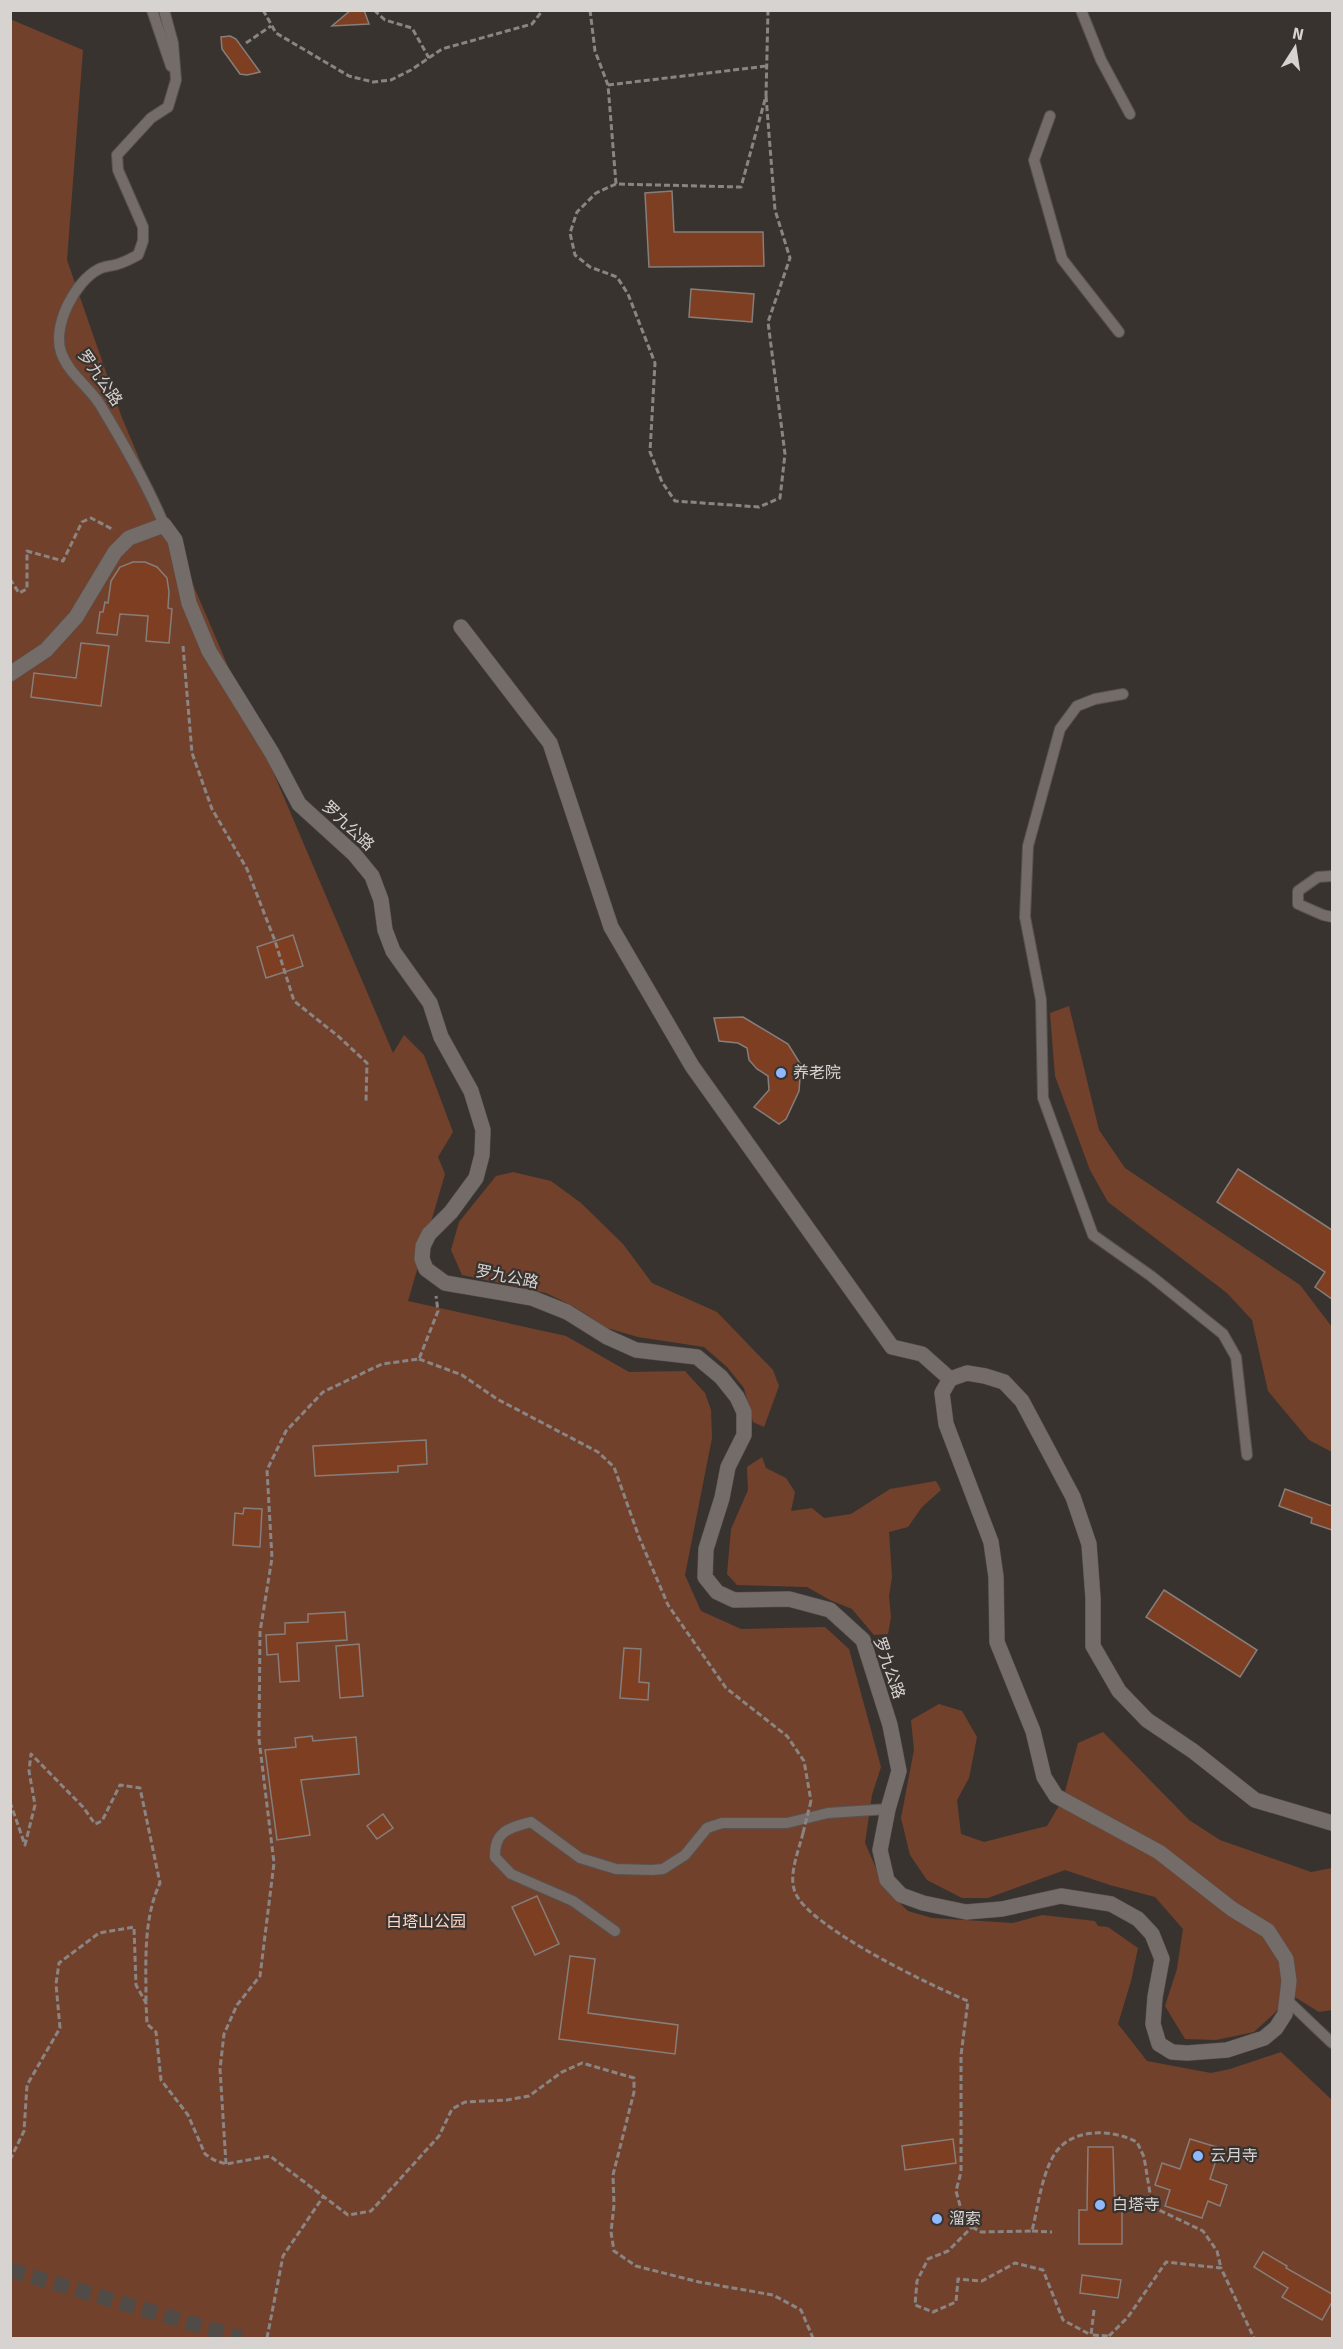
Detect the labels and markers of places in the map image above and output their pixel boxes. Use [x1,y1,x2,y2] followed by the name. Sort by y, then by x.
[793,1063,841,1083] place label: 养老院
[774,1066,788,1080] marker: 养老院
[1210,2146,1258,2166] place label: 云月寺
[1191,2149,1205,2163] marker: 云月寺
[1112,2195,1160,2215] place label: 白塔寺
[1093,2198,1107,2212] marker: 白塔寺
[949,2209,981,2229] place label: 溜索
[930,2212,944,2226] marker: 溜索

